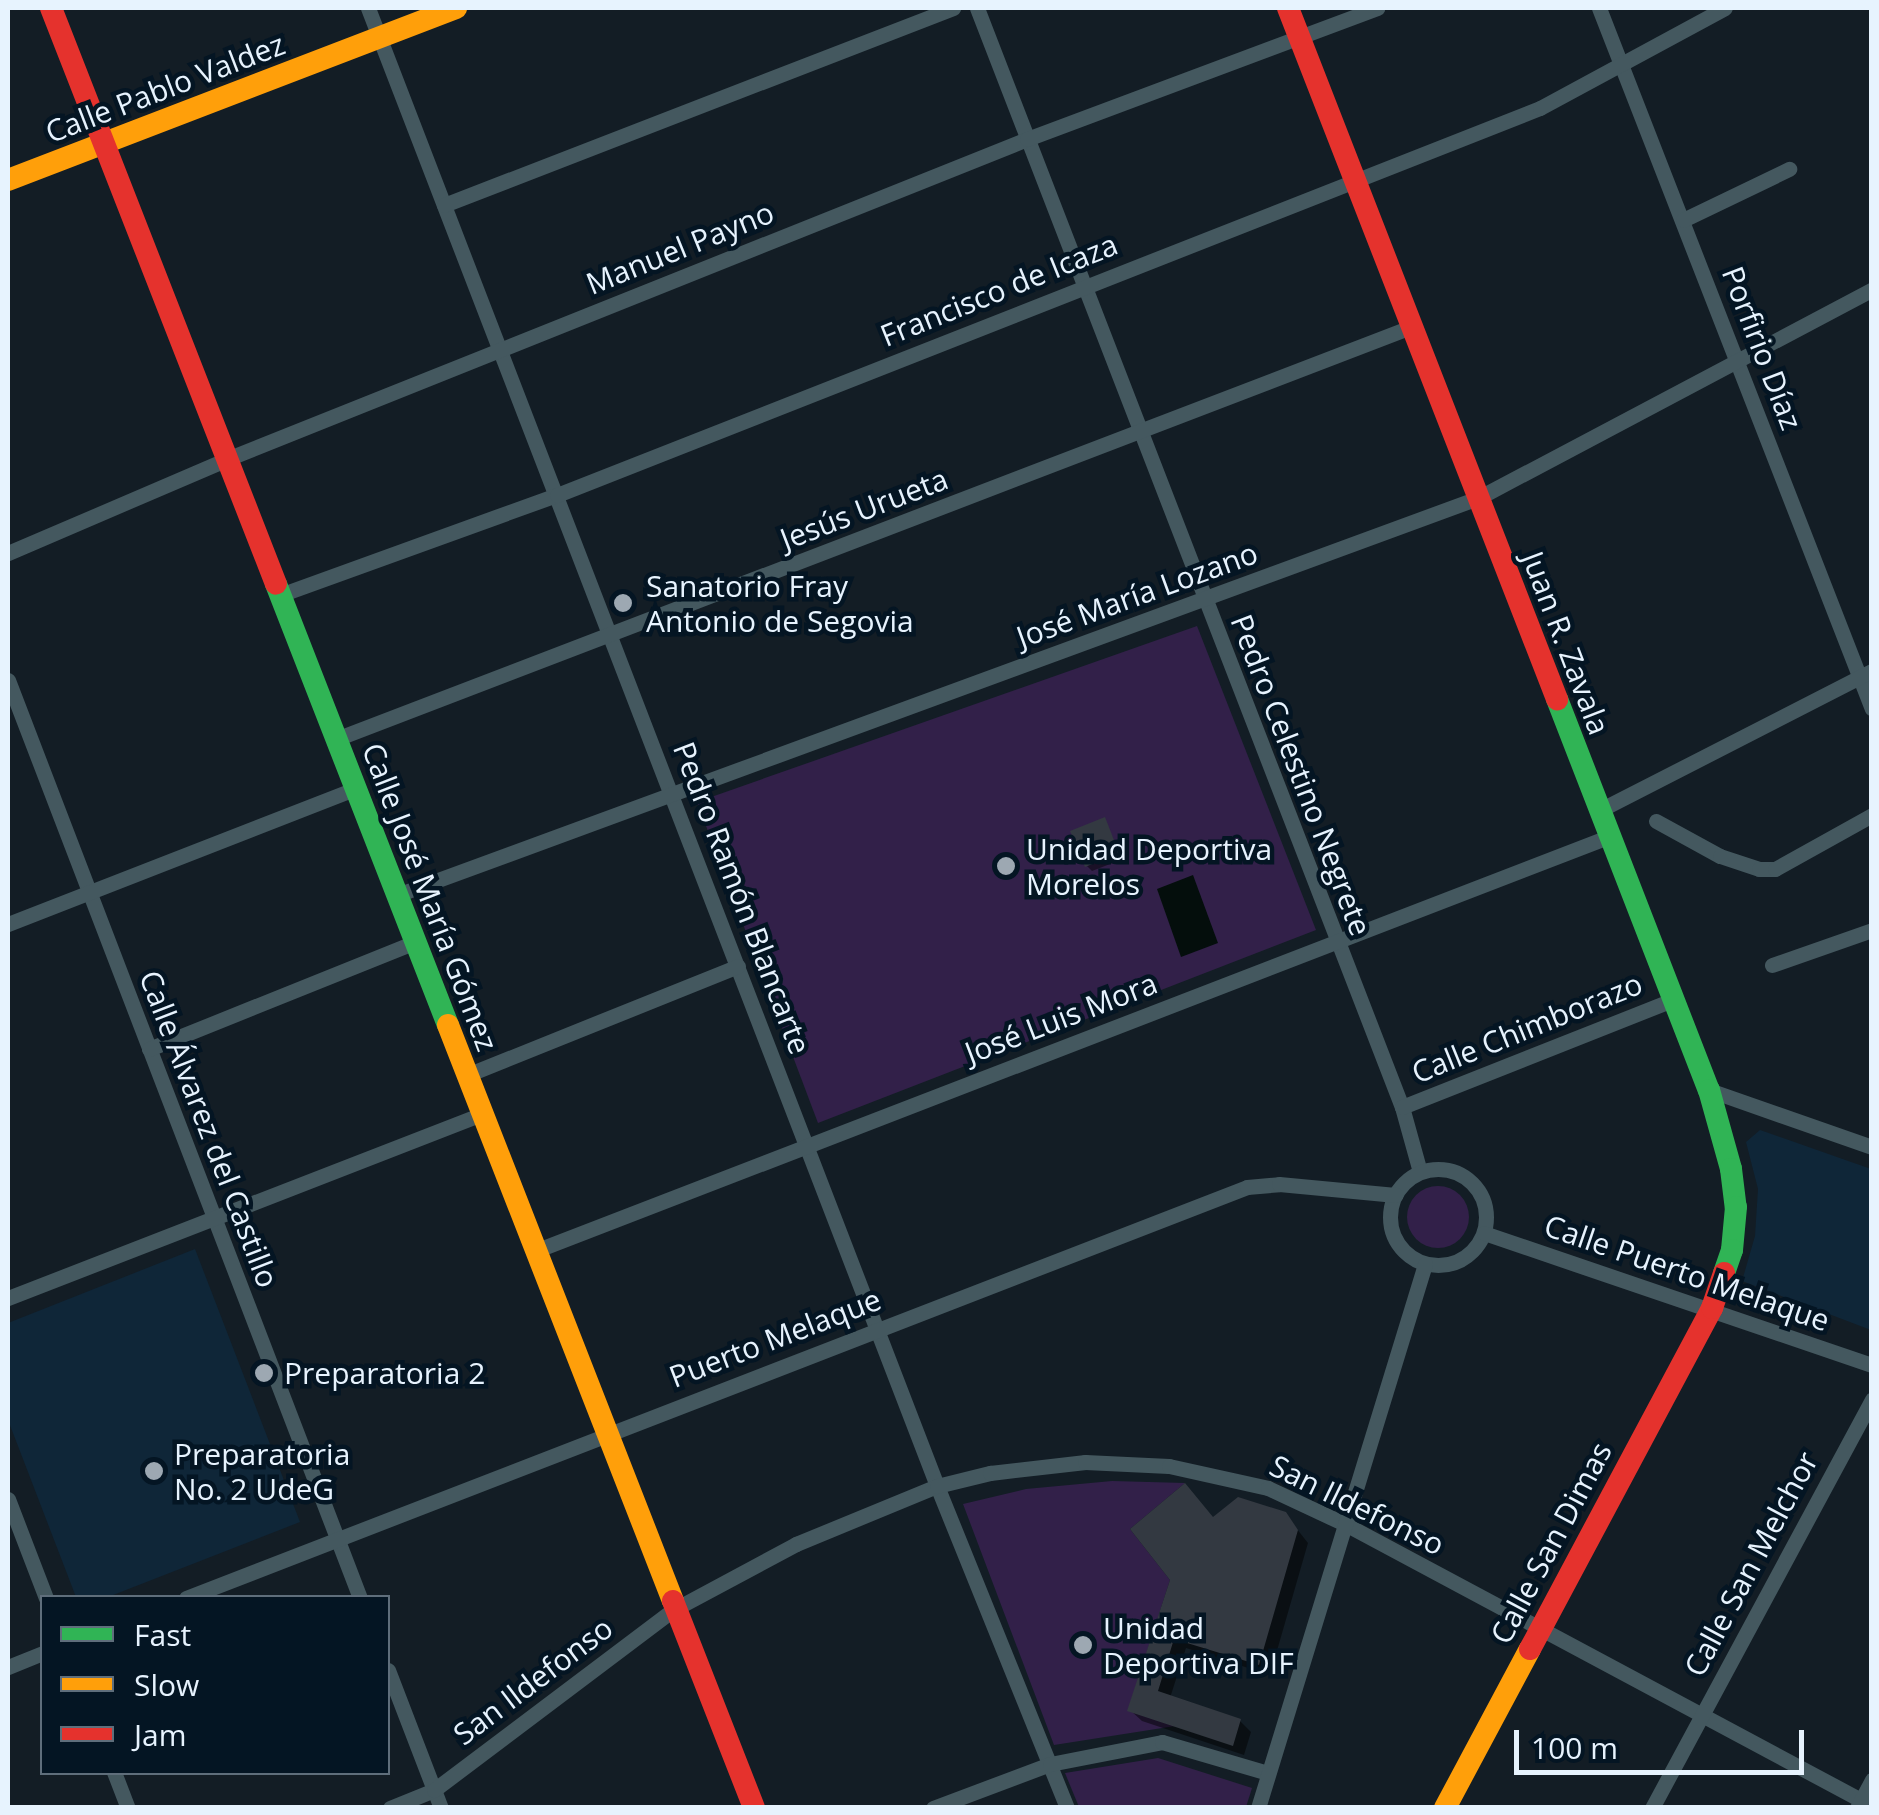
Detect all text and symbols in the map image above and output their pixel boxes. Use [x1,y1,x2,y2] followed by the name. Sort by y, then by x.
[40,26,290,150] street label: Calle Pablo Valdez
[581,194,779,302] street label: Manuel Payno
[875,226,1123,354] street label: Francisco de Icaza
[1714,261,1810,435] street label: Porfirio Díaz
[775,461,953,557] street label: Jesús Urueta
[1012,535,1262,655] street label: José María Lozano
[1515,546,1617,740] street label: Juan R. Zavala
[646,568,914,638] place label: Sanatorio Fray Antonio de Segovia
[610,590,636,616] marker: Sanatorio Fray Antonio de Segovia
[1223,610,1379,940] street label: Pedro Celestino Negrete
[666,737,818,1059] street label: Pedro Ramón Blancarte
[355,738,505,1056] street label: Calle José María Gómez
[1026,831,1272,902] place label: Unidad Deportiva Morelos
[995,855,1017,877] marker: Unidad Deportiva Morelos
[960,965,1162,1071] street label: José Luis Mora
[1406,965,1648,1091] street label: Calle Chimborazo
[132,966,286,1292] street label: Calle Álvarez del Castillo
[1540,1207,1834,1339] street label: Calle Puerto Melaque
[664,1281,886,1395] street label: Puerto Melaque
[284,1355,485,1391] place label: Preparatoria 2
[253,1362,275,1384] marker: Preparatoria 2
[174,1436,350,1506] place label: Preparatoria No. 2 UdeG
[1483,1436,1619,1650] street label: Calle San Dimas
[1677,1446,1825,1682] street label: Calle San Melchor
[1264,1447,1450,1563] street label: San Ildefonso
[143,1460,165,1482] marker: Preparatoria No. 2 UdeG
[40,1595,390,1775] legend
[447,1610,619,1752] street label: San Ildefonso
[1103,1610,1294,1680] place label: Unidad Deportiva DIF
[134,1614,191,1655] text: Fast
[1072,1634,1094,1656] marker: Unidad Deportiva DIF
[134,1664,199,1705] text: Slow
[1519,1710,1809,1772] scale bar
[134,1714,187,1755] text: Jam
[1531,1727,1618,1768] text: 100 m

